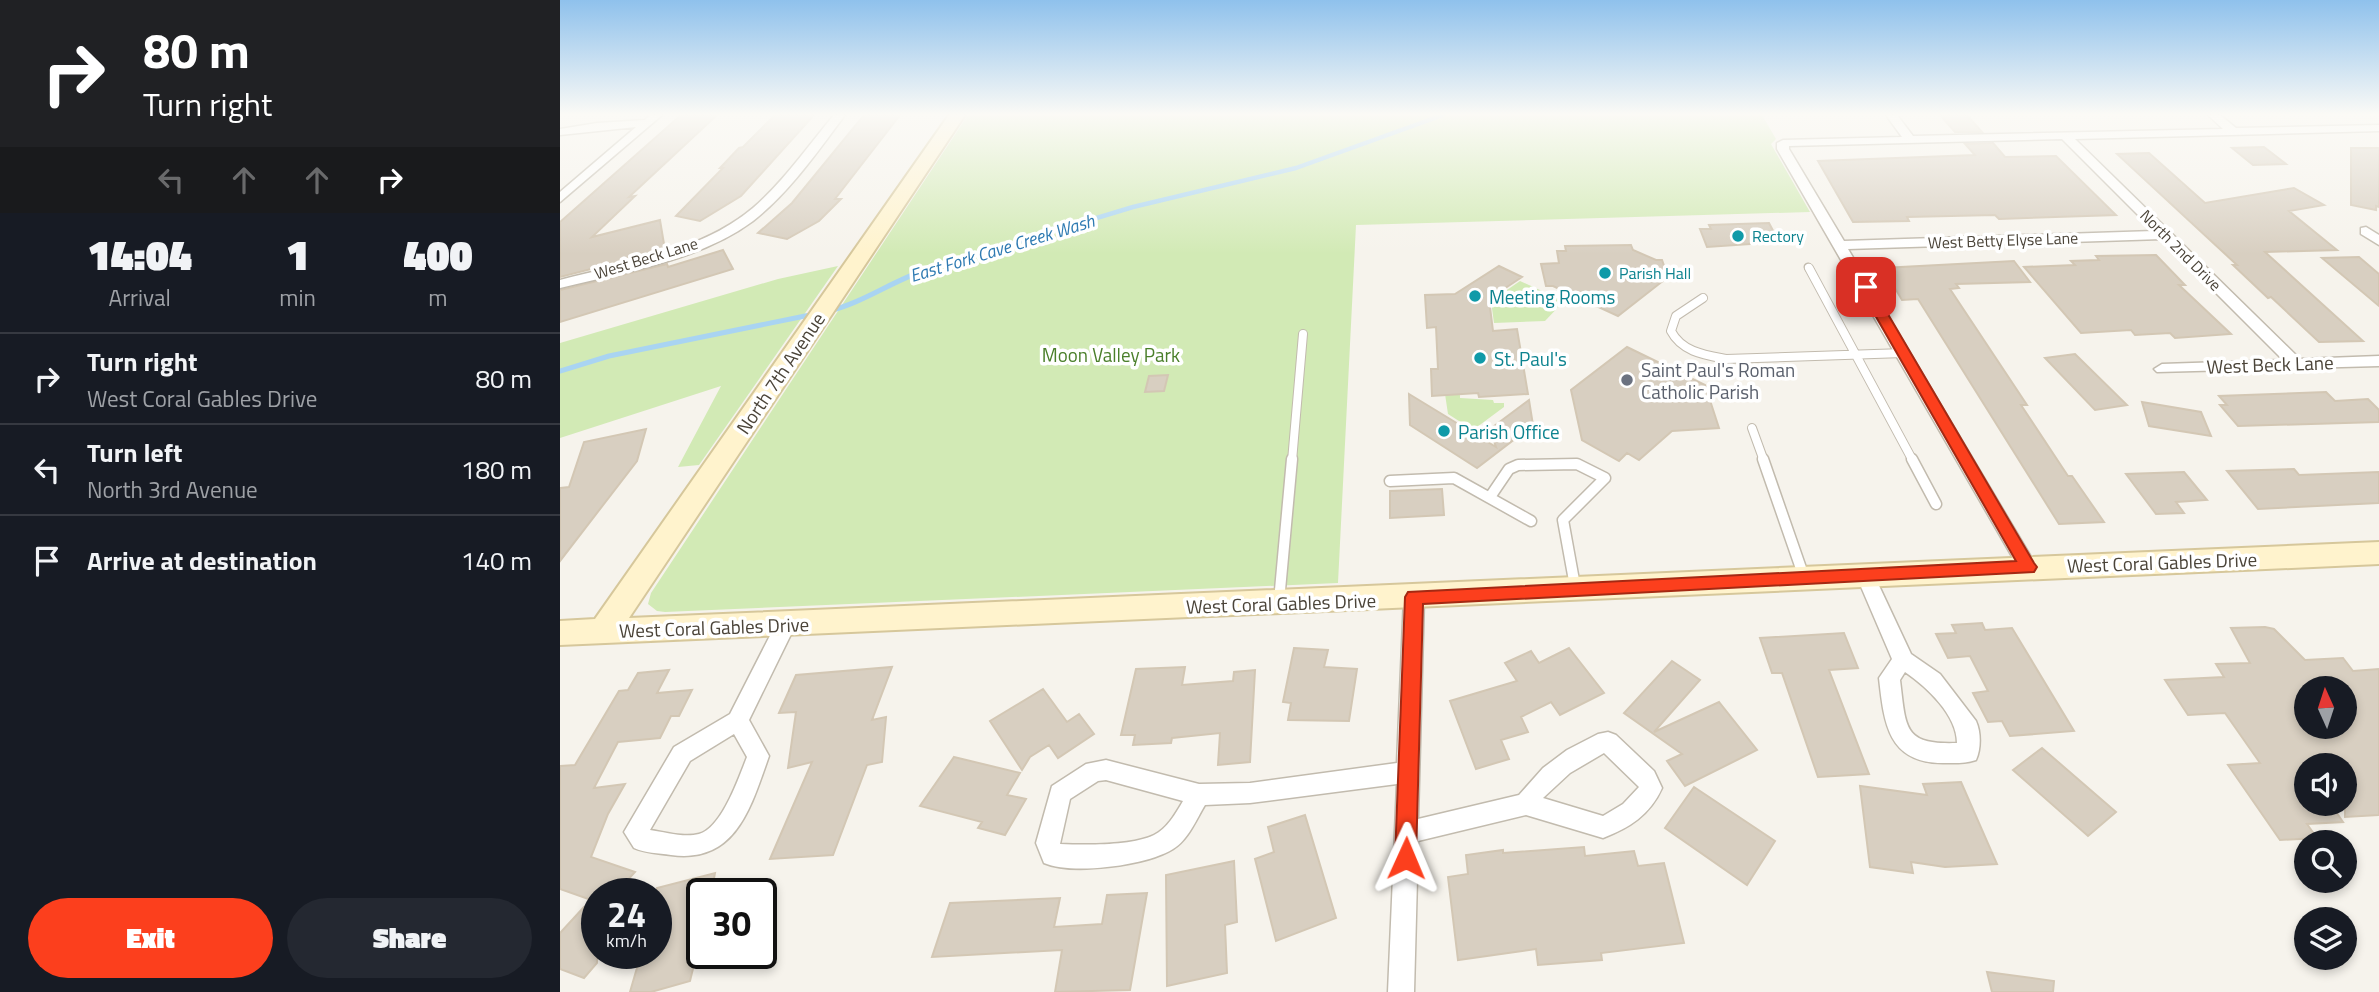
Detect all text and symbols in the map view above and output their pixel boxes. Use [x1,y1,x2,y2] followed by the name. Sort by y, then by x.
[143,12,250,87] text: 80 m
[28,28,119,119] icon: right
[143,80,272,128] text: Turn right
[152,161,190,199] icon: left
[225,161,263,199] icon: ahead
[298,161,336,199] icon: ahead
[371,161,409,199] icon: right
[2135,204,2227,296] street label: North 2nd Drive
[906,207,1099,289] water label: East Fork Cave Creek Wash
[87,222,192,286] text: 14:04
[286,222,309,286] text: 1
[403,222,473,286] text: 400
[1752,224,1804,248] place label: Rectory
[1927,225,2079,255] street label: West Betty Elyse Lane
[1730,228,1746,244] marker: Rectory
[591,231,701,285] street label: West Beck Lane
[1836,257,1896,317] pin
[1619,261,1691,285] place label: Parish Hall
[1597,265,1613,281] marker: Parish Hall
[1847,268,1885,306] icon: arrive
[108,280,171,315] text: Arrival
[279,280,316,315] text: min
[428,280,448,315] text: m
[1489,282,1615,311] place label: Meeting Rooms
[1467,288,1483,304] marker: Meeting Rooms
[728,306,832,440] street label: North 7th Avenue
[1042,340,1180,369] park label: Moon Valley Park
[87,342,198,381] text: Turn right
[1494,344,1567,373] place label: St. Paul's
[2206,347,2334,381] street label: West Beck Lane
[1472,350,1488,366] marker: St. Paul's
[1641,355,1795,406] place label: Saint Paul's Roman Catholic Parish
[475,359,532,398] text: 80 m
[28,360,66,398] icon: right
[1619,372,1635,388] marker: Saint Paul's Roman Catholic Parish
[87,381,317,416] text: West Coral Gables Drive
[1458,417,1560,446] place label: Parish Office
[1436,423,1452,439] marker: Parish Office
[87,433,182,472] text: Turn left
[461,450,532,489] text: 180 m
[28,451,66,489] icon: left
[87,472,258,507] text: North 3rd Avenue
[87,541,317,580] text: Arrive at destination
[461,541,532,580] text: 140 m
[28,542,66,580] icon: arrive
[2066,544,2258,580] street label: West Coral Gables Drive
[1185,585,1377,621] street label: West Coral Gables Drive
[618,609,810,645] street label: West Coral Gables Drive
[2294,676,2357,738] north arrow
[2294,676,2357,970] map controls
[2294,753,2357,816] button: sound
[1369,821,1443,895] position arrow
[2294,830,2357,893] button: search
[686,878,777,969] speed limit sign: 30
[607,887,646,941] text: 24
[28,898,273,978] button: Exit
[287,898,532,978] button: Share
[2294,907,2357,970] button: layers
[606,927,647,954] text: km/h

